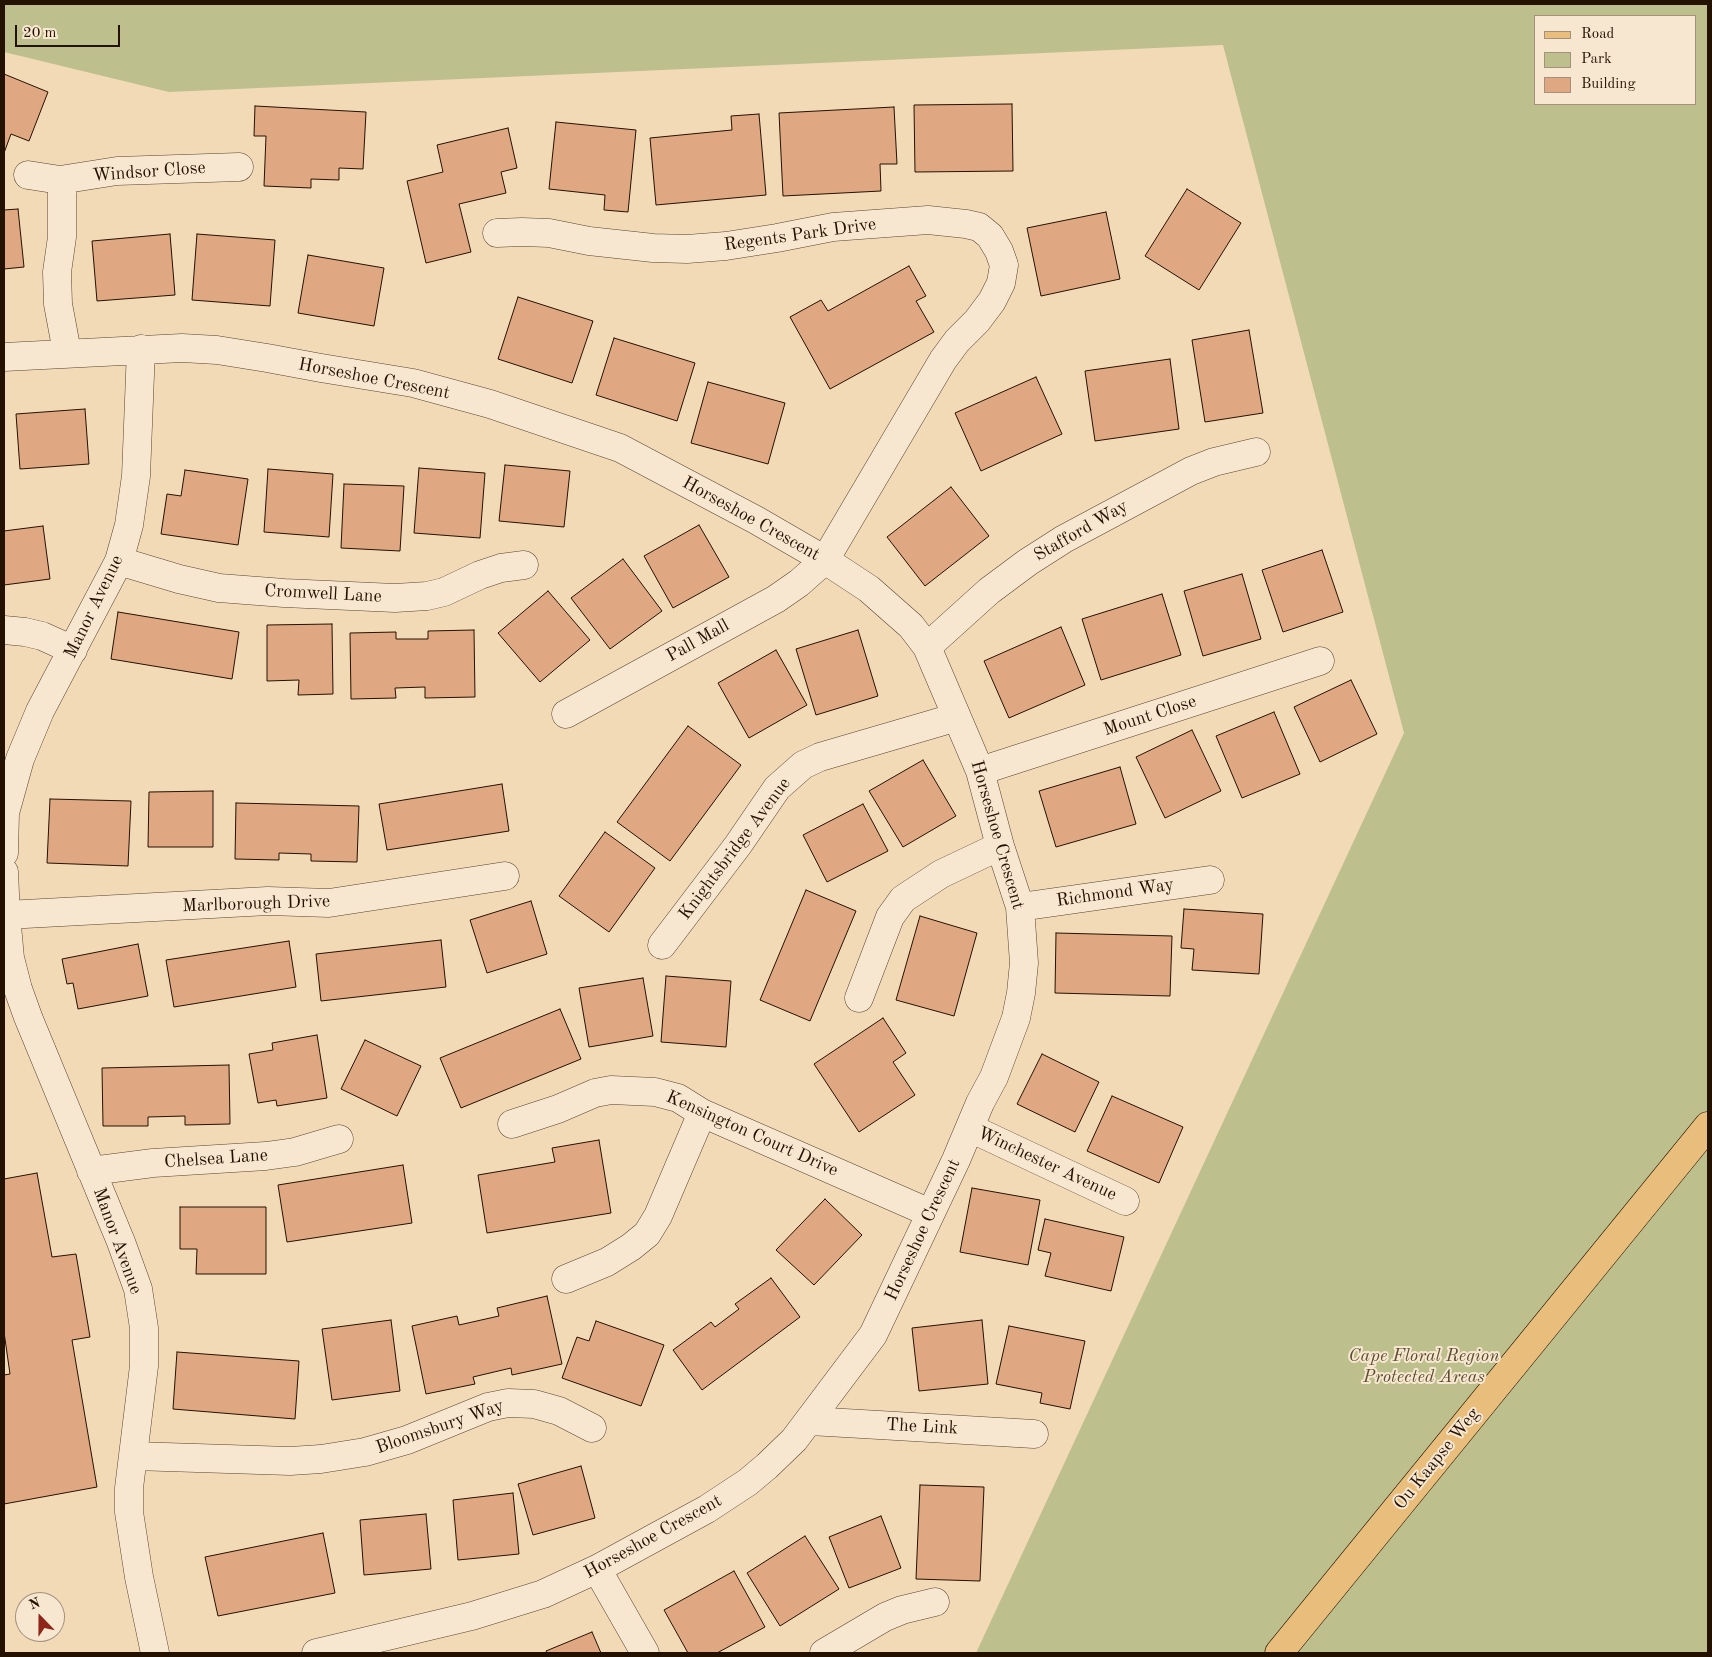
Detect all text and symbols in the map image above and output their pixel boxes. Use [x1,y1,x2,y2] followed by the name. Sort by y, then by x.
[18,15,122,47] scale bar
[1534,15,1697,105] legend
[23,26,57,41] text: 20 m
[1581,27,1614,42] text: Road
[1581,52,1612,67] text: Park
[1581,77,1636,92] text: Building
[92,157,206,187] street label: Windsor Close
[723,214,877,256] street label: Regents Park Drive
[296,354,452,404] street label: Horseshoe Crescent
[678,472,824,566] street label: Horseshoe Crescent
[1030,495,1132,567] street label: Stafford Way
[60,552,128,662] street label: Manor Avenue
[264,580,382,608] street label: Cromwell Lane
[663,615,733,667] street label: Pall Mall
[1101,691,1199,741] street label: Mount Close
[965,758,1029,912] street label: Horseshoe Crescent
[674,773,796,925] street label: Knightsbridge Avenue
[1055,874,1175,912] street label: Richmond Way
[182,891,330,917] street label: Marlborough Drive
[663,1086,841,1182] street label: Kensington Court Drive
[974,1122,1120,1206] street label: Winchester Avenue
[163,1145,269,1173] street label: Chelsea Lane
[881,1156,965,1304] street label: Horseshoe Crescent
[88,1185,146,1297] street label: Manor Avenue
[1349,1345,1499,1388] park label: Cape Floral Region Protected Areas
[373,1395,507,1459] street label: Bloomsbury Way
[1389,1404,1485,1514] street label: Ou Kaapse Weg
[886,1414,958,1440] street label: The Link
[580,1490,726,1584] street label: Horseshoe Crescent
[15,1592,65,1642] north arrow
[27,1596,42,1613] text: N

